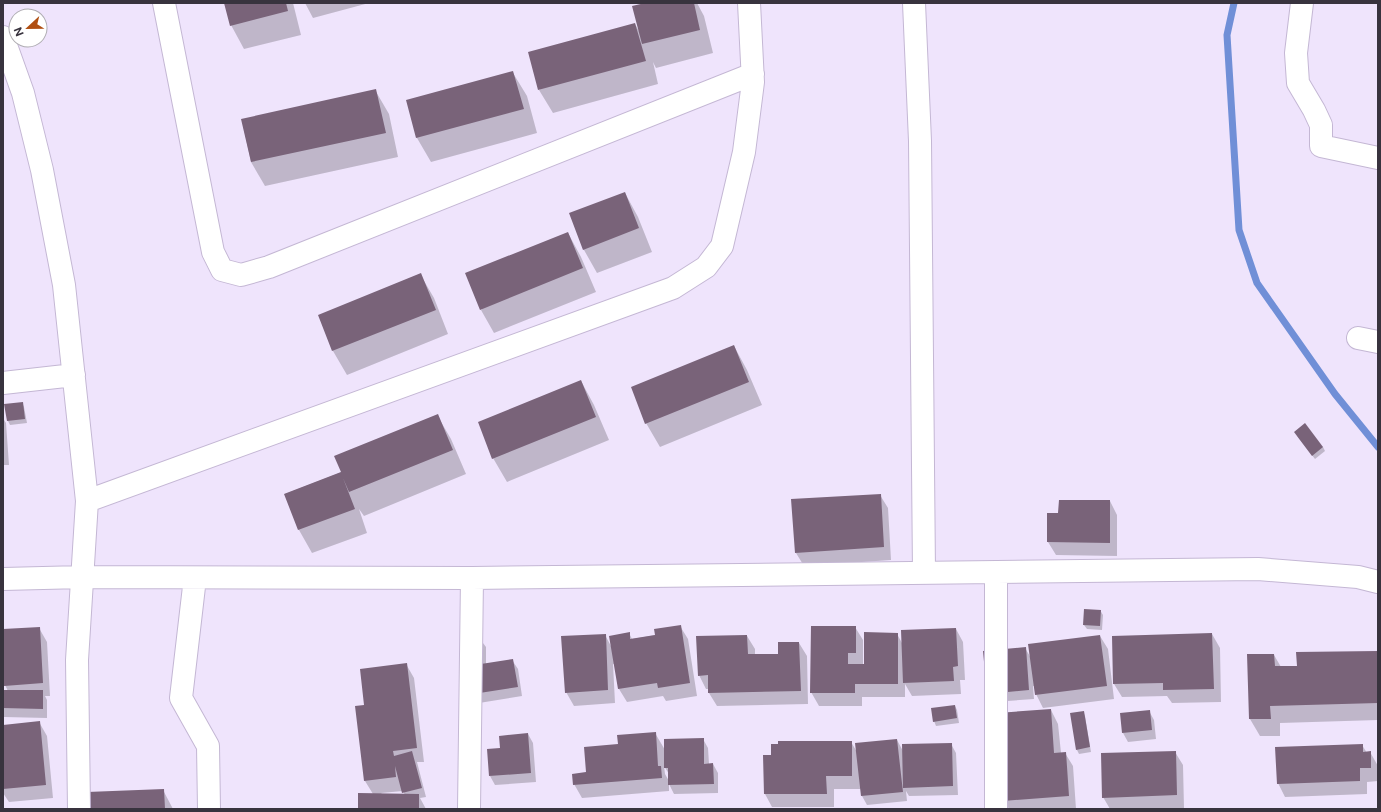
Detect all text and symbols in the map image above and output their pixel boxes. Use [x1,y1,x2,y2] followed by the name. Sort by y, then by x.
[8,8,48,48] north arrow
[12,26,26,38] text: N

